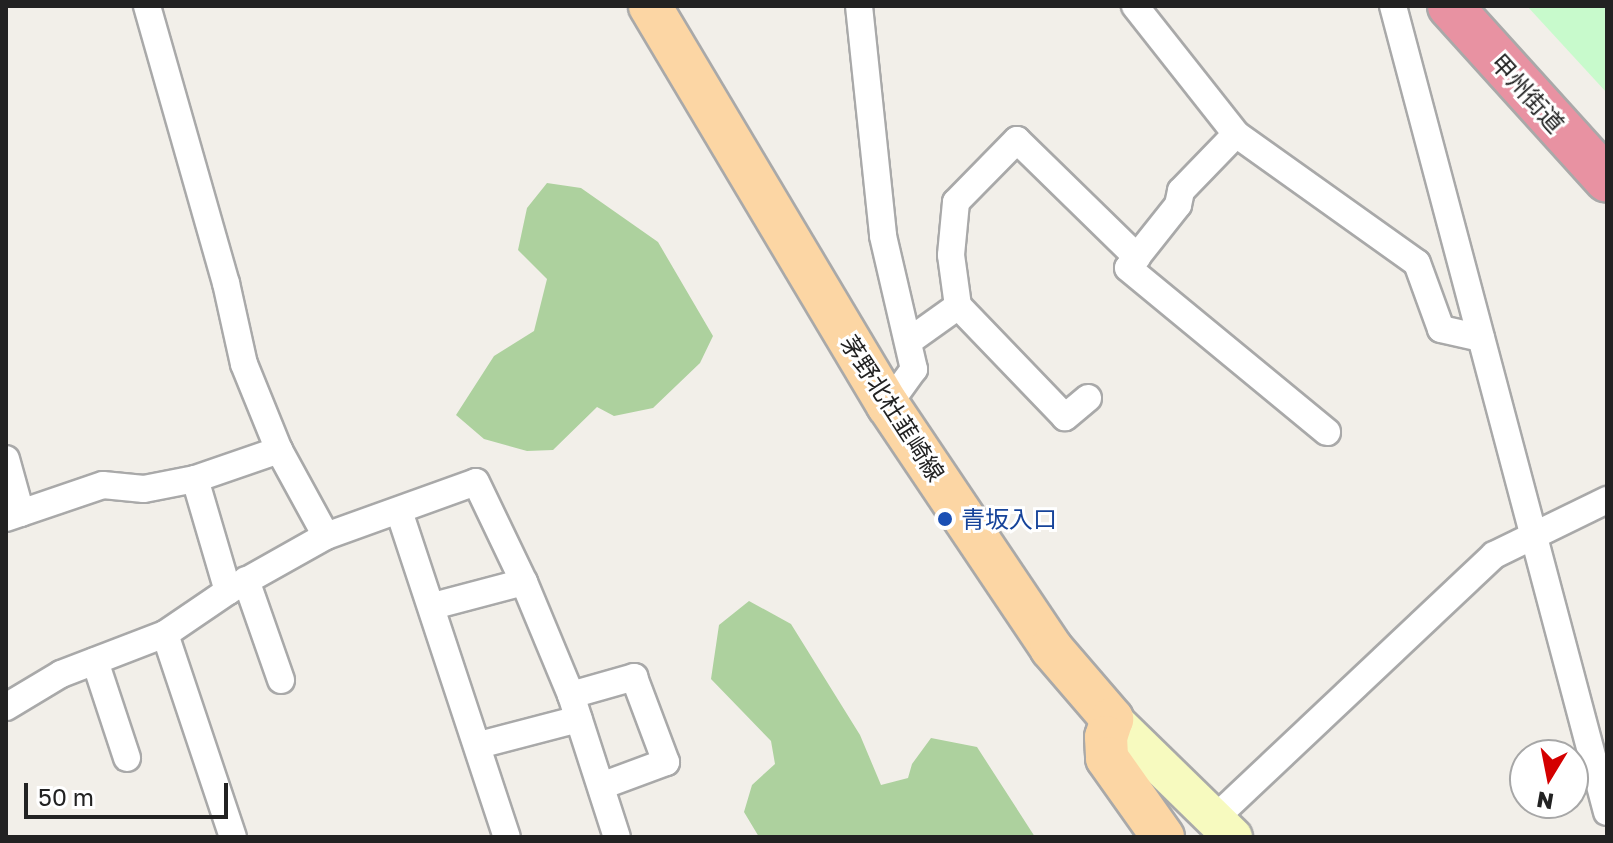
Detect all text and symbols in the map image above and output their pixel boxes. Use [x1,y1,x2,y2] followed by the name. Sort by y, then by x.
[1485,48,1571,138] street label: 甲州街道
[835,330,951,486] street label: 茅野北杜韮崎線
[961,505,1057,533] place label: 青坂入口
[936,510,954,528] marker: 青坂入口
[1509,739,1589,819] north arrow
[28,767,232,817] scale bar
[38,782,94,811] text: 50 m
[1535,786,1556,816] text: N

